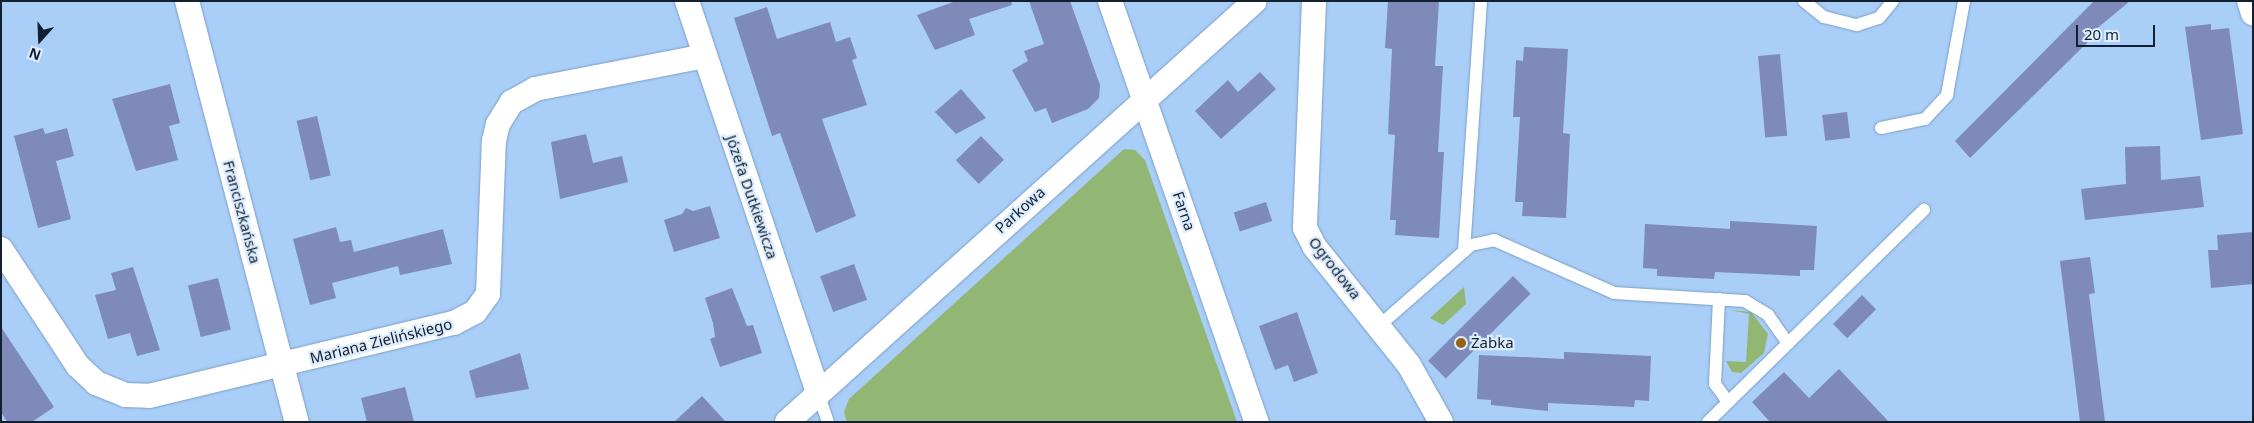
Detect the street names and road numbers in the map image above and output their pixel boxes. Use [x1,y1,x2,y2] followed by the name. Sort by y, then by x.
[722,133,782,261] street label: Józefa Dutkiewicza
[220,158,264,266] street label: Franciszkańska
[991,183,1049,237] street label: Parkowa
[1169,189,1199,233] street label: Farna
[1305,233,1365,303] street label: Ogrodowa
[308,315,454,367] street label: Mariana Zielińskiego

